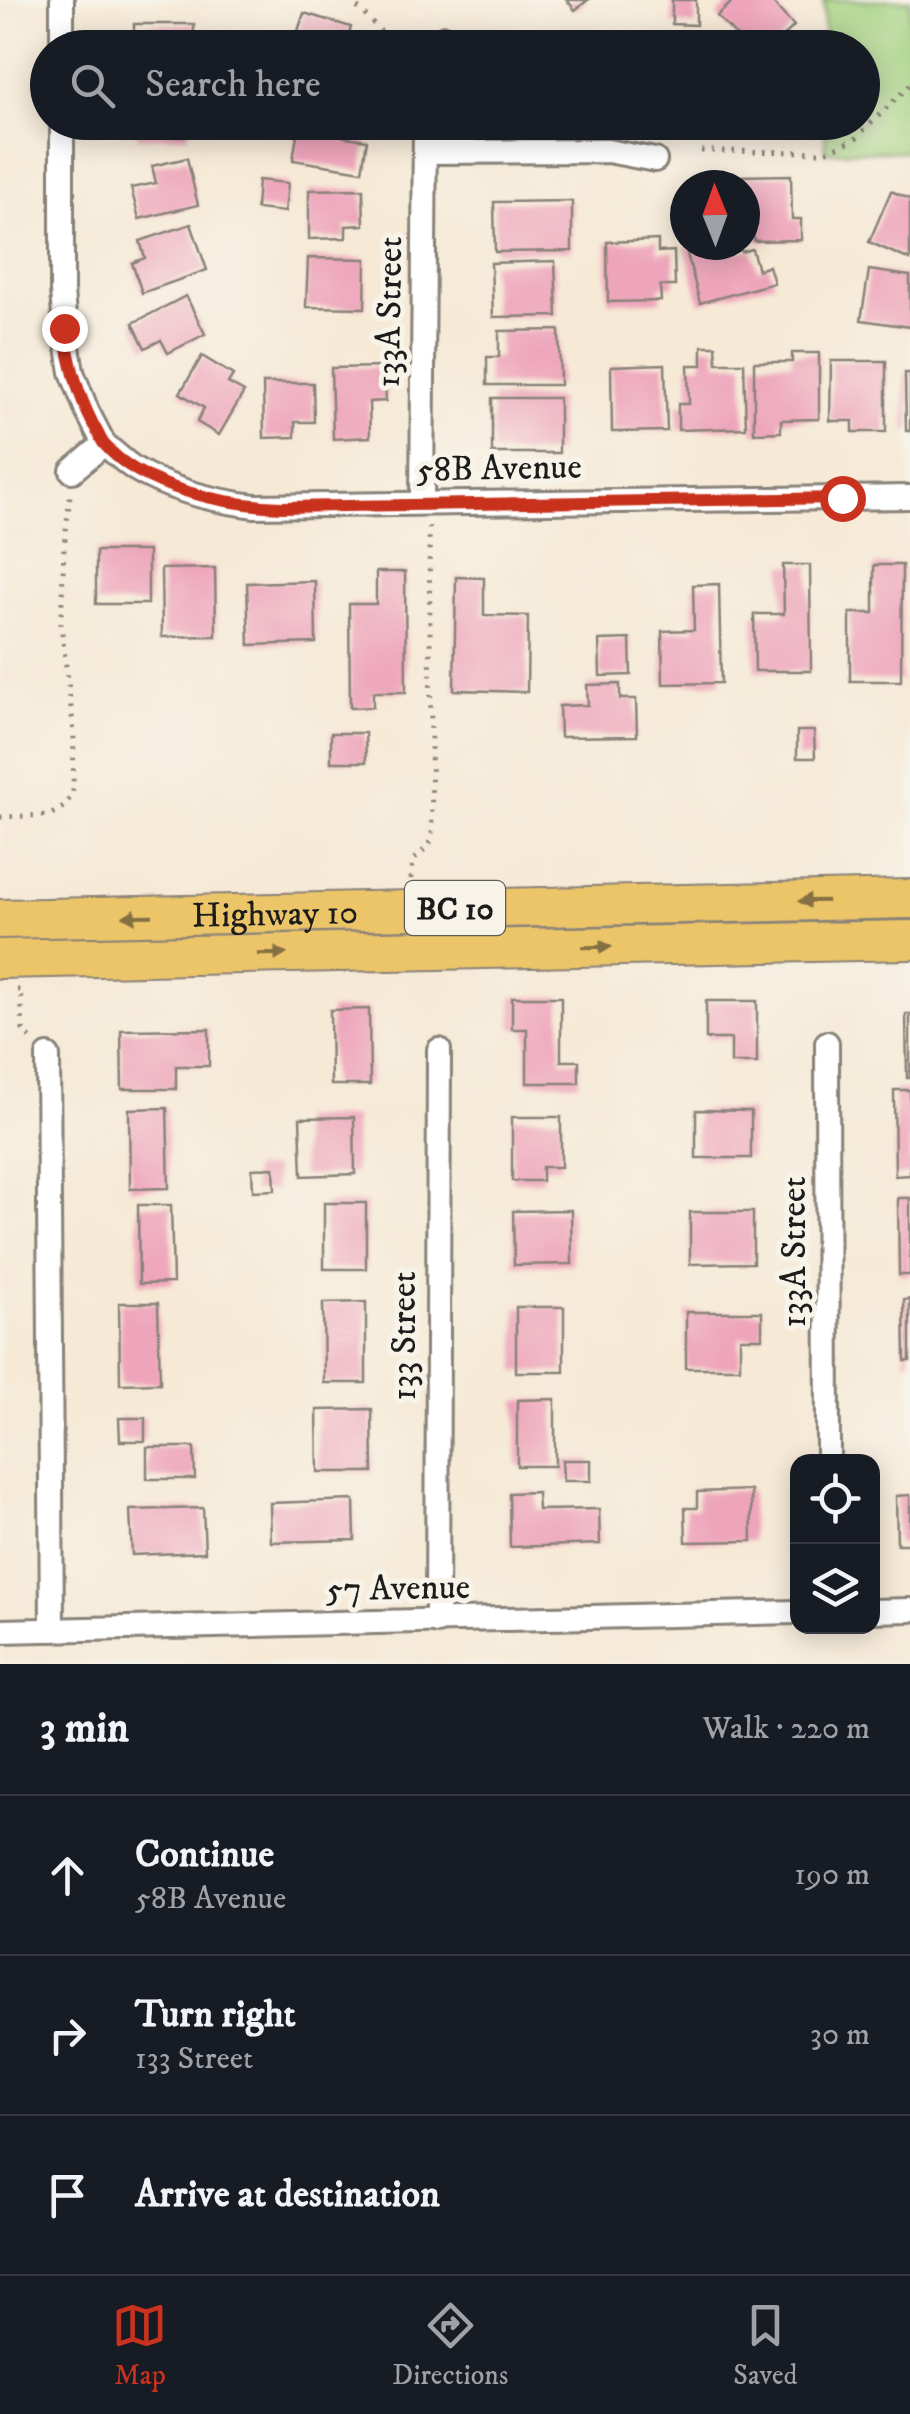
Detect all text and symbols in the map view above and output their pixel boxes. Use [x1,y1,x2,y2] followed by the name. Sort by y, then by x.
[30,30,880,140] search box
[65,58,120,113] icon: search
[145,61,321,109] text: Search here
[670,170,760,260] north arrow
[367,236,413,388] street label: 133A Street
[42,306,88,352] route end
[416,446,582,492] street label: 58B Avenue
[820,476,866,522] route start
[405,881,505,935] road number: BC 10
[191,891,359,939] street label: Highway 10
[796,894,828,910] one-way arrow
[121,908,153,924] one-way arrow
[582,938,614,954] one-way arrow
[257,945,289,961] one-way arrow
[773,1176,817,1328] street label: 133A Street
[383,1271,427,1401] street label: 133 Street
[790,1454,880,1634] map controls
[790,1454,880,1544] button: locate
[790,1544,880,1634] button: layers
[326,1566,471,1612] street label: 57 Avenue
[40,1703,129,1755] text: 3 min
[703,1709,870,1749] text: Walk · 220 m
[135,1831,274,1879] text: Continue
[40,1848,95,1903] icon: ahead
[794,1855,870,1895] text: 190 m
[135,1879,286,1919] text: 58B Avenue
[135,1991,296,2039] text: Turn right
[40,2008,95,2063] icon: right
[810,2015,870,2055] text: 30 m
[135,2039,253,2079] text: 133 Street
[40,2168,95,2223] icon: arrive
[135,2171,440,2219] text: Arrive at destination
[112,2298,167,2393] tab: Map
[392,2298,508,2393] tab: Directions
[733,2298,798,2393] tab: Saved

